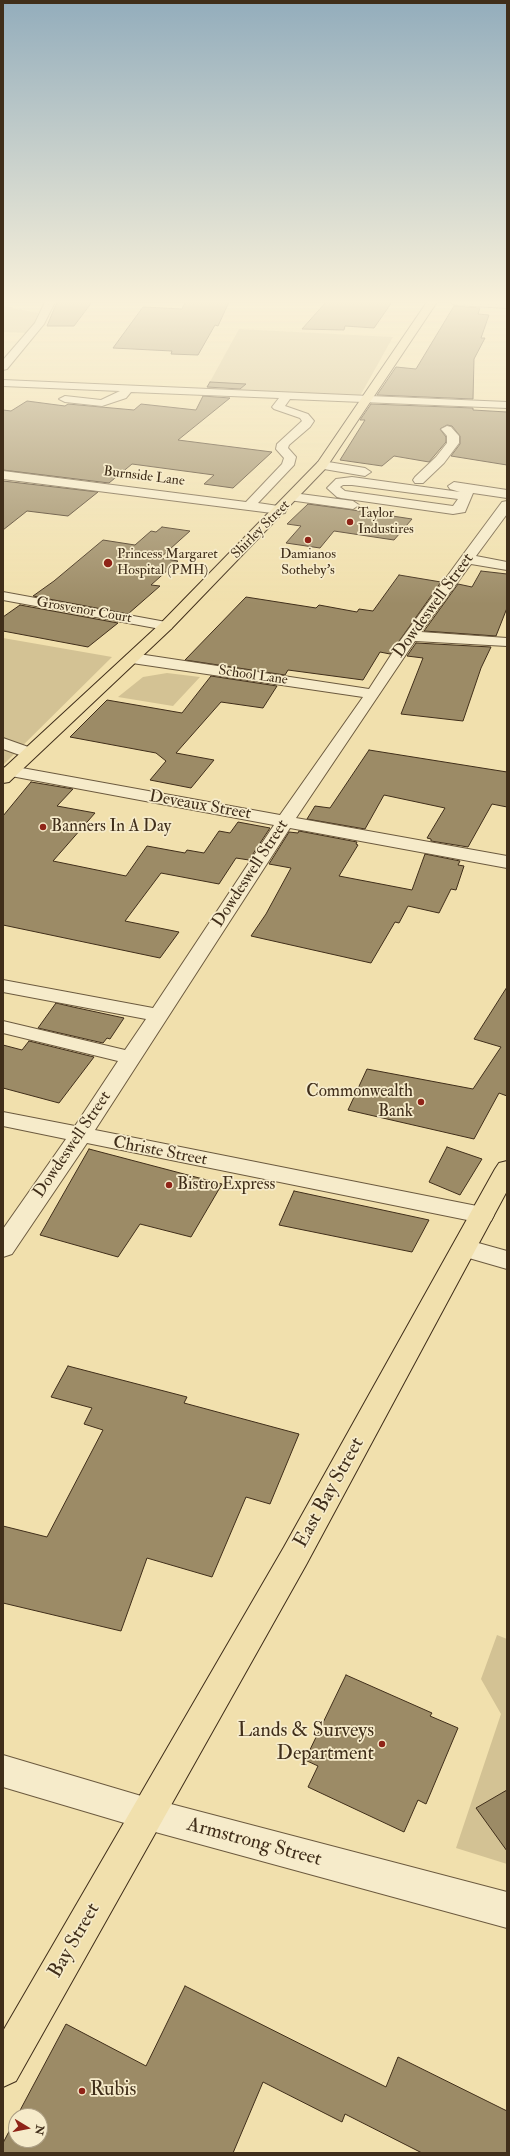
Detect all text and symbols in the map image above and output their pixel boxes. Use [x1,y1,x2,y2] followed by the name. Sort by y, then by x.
[102,464,186,490] street label: Burnside Lane
[228,497,294,563] street label: Shirley Street
[358,506,414,538] place label: Taylor Industires
[345,517,355,527] marker: Taylor Industires
[303,535,313,545] marker: Damianos Sotheby's
[117,547,218,580] place label: Princess Margaret Hospital (PMH)
[280,547,336,580] place label: Damianos Sotheby's
[389,550,479,662] street label: Dowdeswell Street
[102,557,114,569] marker: Princess Margaret Hospital (PMH)
[35,594,133,628] street label: Grosvenor Court
[217,663,289,689] street label: School Lane
[147,787,253,825] street label: Deveaux Street
[209,816,293,932] street label: Dowdeswell Street
[51,817,171,837] place label: Banners In A Day
[38,822,48,832] marker: Banners In A Day
[306,1082,413,1122] place label: Commonwealth Bank
[30,1088,116,1202] street label: Dowdeswell Street
[416,1097,426,1107] marker: Commonwealth Bank
[111,1133,209,1171] street label: Christe Street
[177,1175,275,1195] place label: Bistro Express
[164,1180,174,1190] marker: Bistro Express
[290,1434,370,1552] street label: East Bay Street
[238,1720,374,1767] place label: Lands & Surveys Department
[377,1739,387,1749] marker: Lands & Surveys Department
[184,1813,324,1873] street label: Armstrong Street
[44,1899,106,1983] street label: Bay Street
[90,2079,136,2103] place label: Rubis
[77,2086,87,2096] marker: Rubis
[8,2108,48,2148] north arrow
[32,2124,47,2136] text: N

